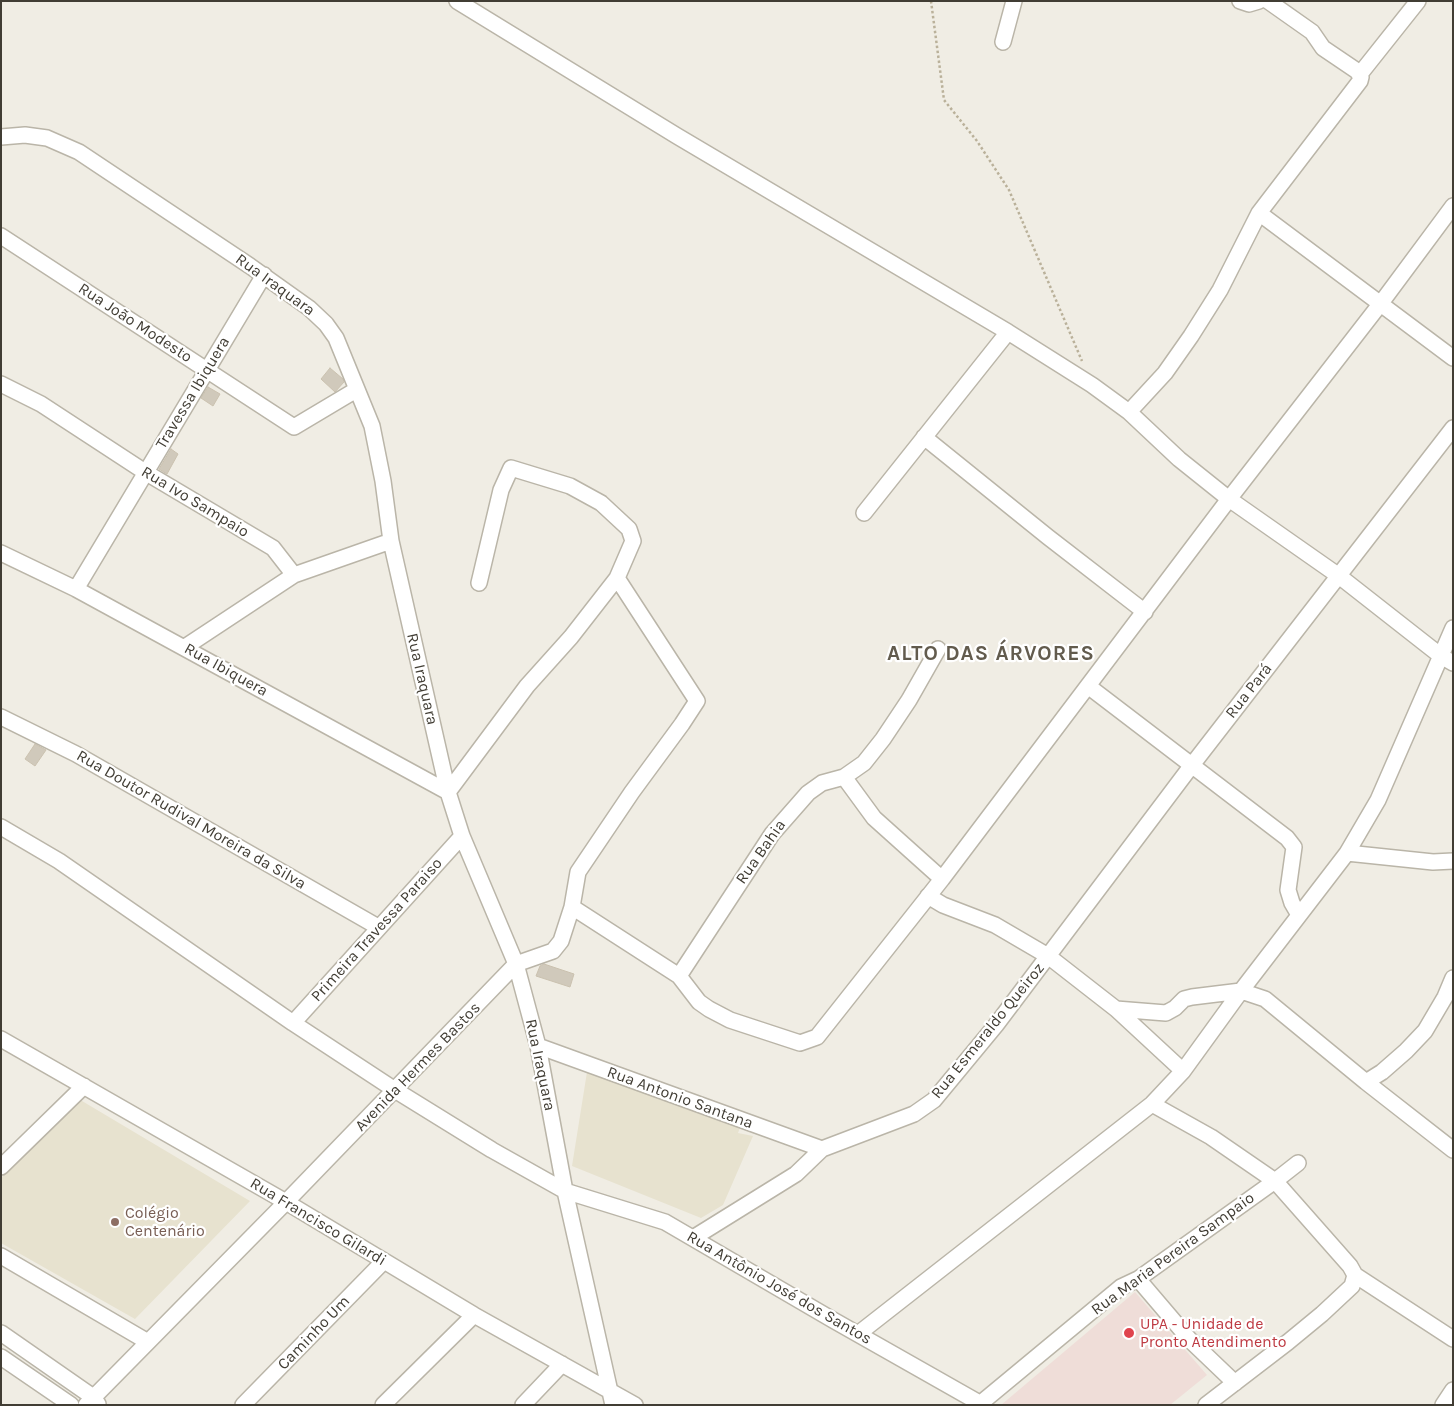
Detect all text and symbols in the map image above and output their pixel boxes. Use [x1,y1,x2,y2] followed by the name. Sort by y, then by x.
[231,250,319,320] street label: Rua Iraquara
[74,279,196,367] street label: Rua João Modesto
[152,333,234,453] street label: Travessa Ibiquera
[138,462,252,542] street label: Rua Ivo Sampaio
[402,631,442,727] street label: Rua Iraquara
[181,639,271,701] street label: Rua Ibiquera
[885,641,1097,667] district label: ALTO DAS ÁRVORES
[1222,660,1276,722] street label: Rua Pará
[73,746,309,894] street label: Rua Doutor Rudival Moreira da Silva
[732,816,790,888] street label: Rua Bahia
[307,854,447,1006] street label: Primeira Travessa Paraiso
[927,959,1049,1103] street label: Rua Esmeraldo Queiroz
[351,998,485,1136] street label: Avenida Hermes Bastos
[521,1017,559,1113] street label: Rua Iraquara
[604,1063,756,1133] street label: Rua Antonio Santana
[246,1174,390,1270] street label: Rua Francisco Gilardi
[1088,1188,1258,1320] street label: Rua Maria Pereira Sampaio
[125,1203,205,1241] place label: Colégio Centenário
[109,1216,121,1228] marker: Colégio Centenário
[683,1227,875,1349] street label: Rua Antônio José dos Santos
[274,1292,354,1374] street label: Caminho Um
[1140,1314,1287,1352] place label: UPA - Unidade de Pronto Atendimento
[1122,1326,1136,1340] marker: UPA - Unidade de Pronto Atendimento

